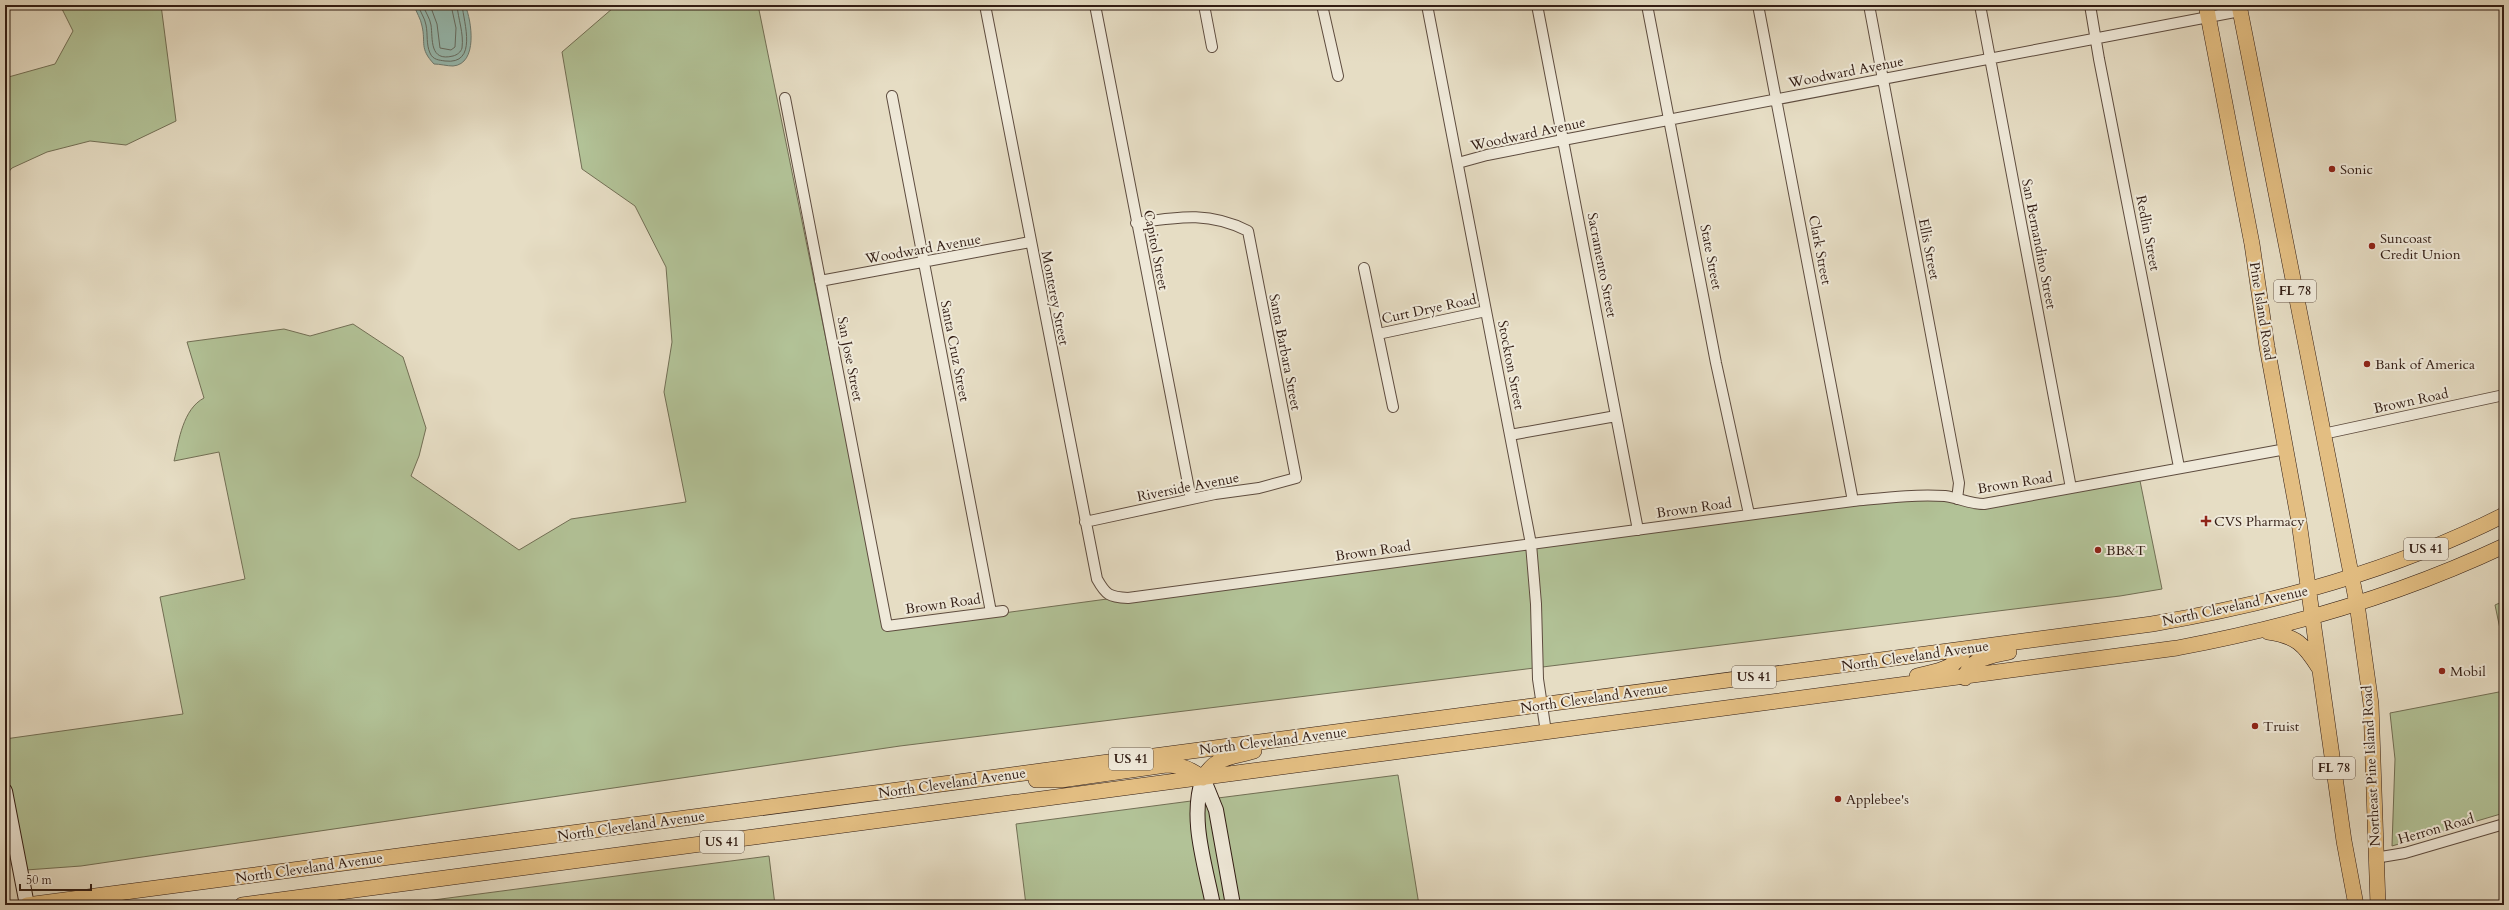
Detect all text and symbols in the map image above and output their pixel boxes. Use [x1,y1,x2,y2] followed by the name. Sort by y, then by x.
[1786,52,1905,93] street label: Woodward Avenue
[1468,113,1587,156] street label: Woodward Avenue
[2340,160,2373,179] place label: Sonic
[2327,164,2337,174] marker: Sonic
[2017,177,2061,311] street label: San Bernandino Street
[2131,194,2165,273] street label: Redlin Street
[1139,208,1173,292] street label: Capitol Street
[1583,211,1622,319] street label: Sacramento Street
[1804,214,1836,287] street label: Clark Street
[1914,217,1944,282] street label: Ellis Street
[1695,223,1727,292] street label: State Street
[863,229,982,269] street label: Woodward Avenue
[2380,229,2461,264] place label: Suncoast Credit Union
[2367,241,2377,251] marker: Suncoast Credit Union
[1037,249,1074,347] street label: Monterey Street
[2245,260,2279,362] street label: Pine Island Road
[2274,280,2316,302] road number: FL 78
[1380,290,1479,328] street label: Curt Drye Road
[1264,292,1306,412] street label: Santa Barbara Street
[936,299,974,404] street label: Santa Cruz Street
[833,315,868,403] street label: San Jose Street
[1493,319,1529,412] street label: Stockton Street
[2375,355,2475,374] place label: Bank of America
[2362,359,2372,369] marker: Bank of America
[2372,384,2451,418] street label: Brown Road
[1135,468,1241,506] street label: Riverside Avenue
[1976,468,2055,498] street label: Brown Road
[1655,493,1733,523] street label: Brown Road
[2214,512,2305,531] place label: CVS Pharmacy
[2201,516,2211,526] marker: CVS Pharmacy
[1334,536,1412,566] street label: Brown Road
[2404,538,2448,560] road number: US 41
[2106,541,2146,560] place label: BB&T
[2093,545,2103,555] marker: BB&T
[2160,581,2310,631] street label: North Cleveland Avenue
[904,589,982,619] street label: Brown Road
[1840,636,1990,676] street label: North Cleveland Avenue
[2450,662,2486,681] place label: Mobil
[1732,666,1776,688] road number: US 41
[2437,666,2447,676] marker: Mobil
[1519,678,1669,718] street label: North Cleveland Avenue
[2357,684,2385,847] street label: Northeast Pine Island Road
[2263,717,2300,736] place label: Truist
[2250,721,2260,731] marker: Truist
[1198,723,1348,759] street label: North Cleveland Avenue
[1109,748,1153,770] road number: US 41
[2313,757,2355,779] road number: FL 78
[877,763,1027,803] street label: North Cleveland Avenue
[1846,790,1909,809] place label: Applebee's
[1833,794,1843,804] marker: Applebee's
[556,806,706,846] street label: North Cleveland Avenue
[2396,809,2477,849] street label: Herron Road
[700,831,744,853] road number: US 41
[234,848,384,888] street label: North Cleveland Avenue
[20,866,91,892] scale bar
[26,872,53,888] text: 50 m

